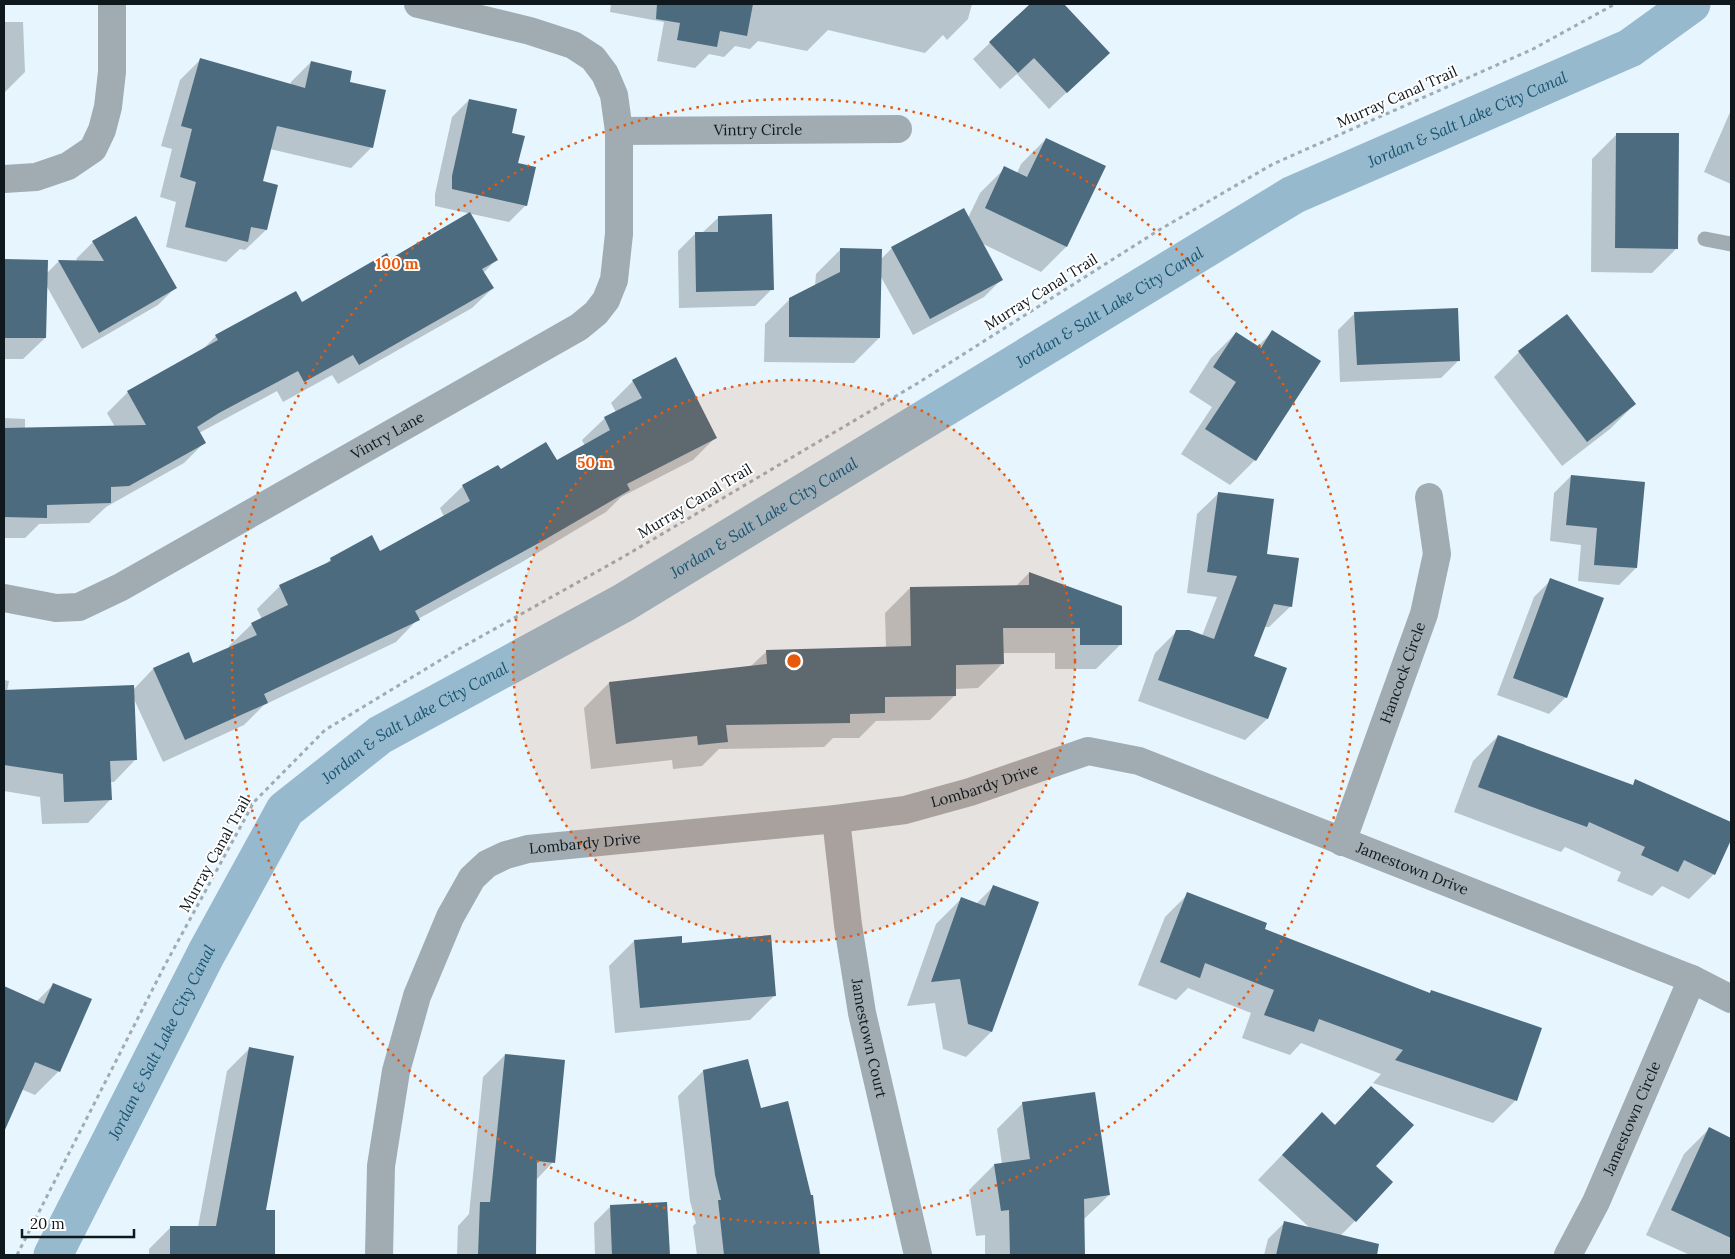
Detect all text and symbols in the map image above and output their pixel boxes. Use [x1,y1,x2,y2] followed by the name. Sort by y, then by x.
[1334,61,1460,132] street label: Murray Canal Trail
[1363,67,1571,172] water label: Jordan & Salt Lake City Canal
[713,120,802,139] street label: Vintry Circle
[1011,242,1207,372] water label: Jordan & Salt Lake City Canal
[981,249,1101,334] street label: Murray Canal Trail
[376,254,419,273] text: 100 m
[346,407,427,464] street label: Vintry Lane
[577,453,613,472] text: 50 m
[665,453,861,583] water label: Jordan & Salt Lake City Canal
[634,459,755,542] street label: Murray Canal Trail
[1375,619,1429,726] street label: Hancock Circle
[785,652,803,670] centre of rings
[317,657,512,788] water label: Jordan & Salt Lake City Canal
[928,759,1041,811] street label: Lombardy Drive
[175,792,254,915] street label: Murray Canal Trail
[528,828,642,858] street label: Lombardy Drive
[1353,837,1471,899] street label: Jamestown Drive
[103,941,219,1144] water label: Jordan & Salt Lake City Canal
[848,976,891,1100] street label: Jamestown Court
[1598,1058,1664,1179] street label: Jamestown Circle
[22,1206,135,1238] scale bar
[30,1214,65,1233] text: 20 m

